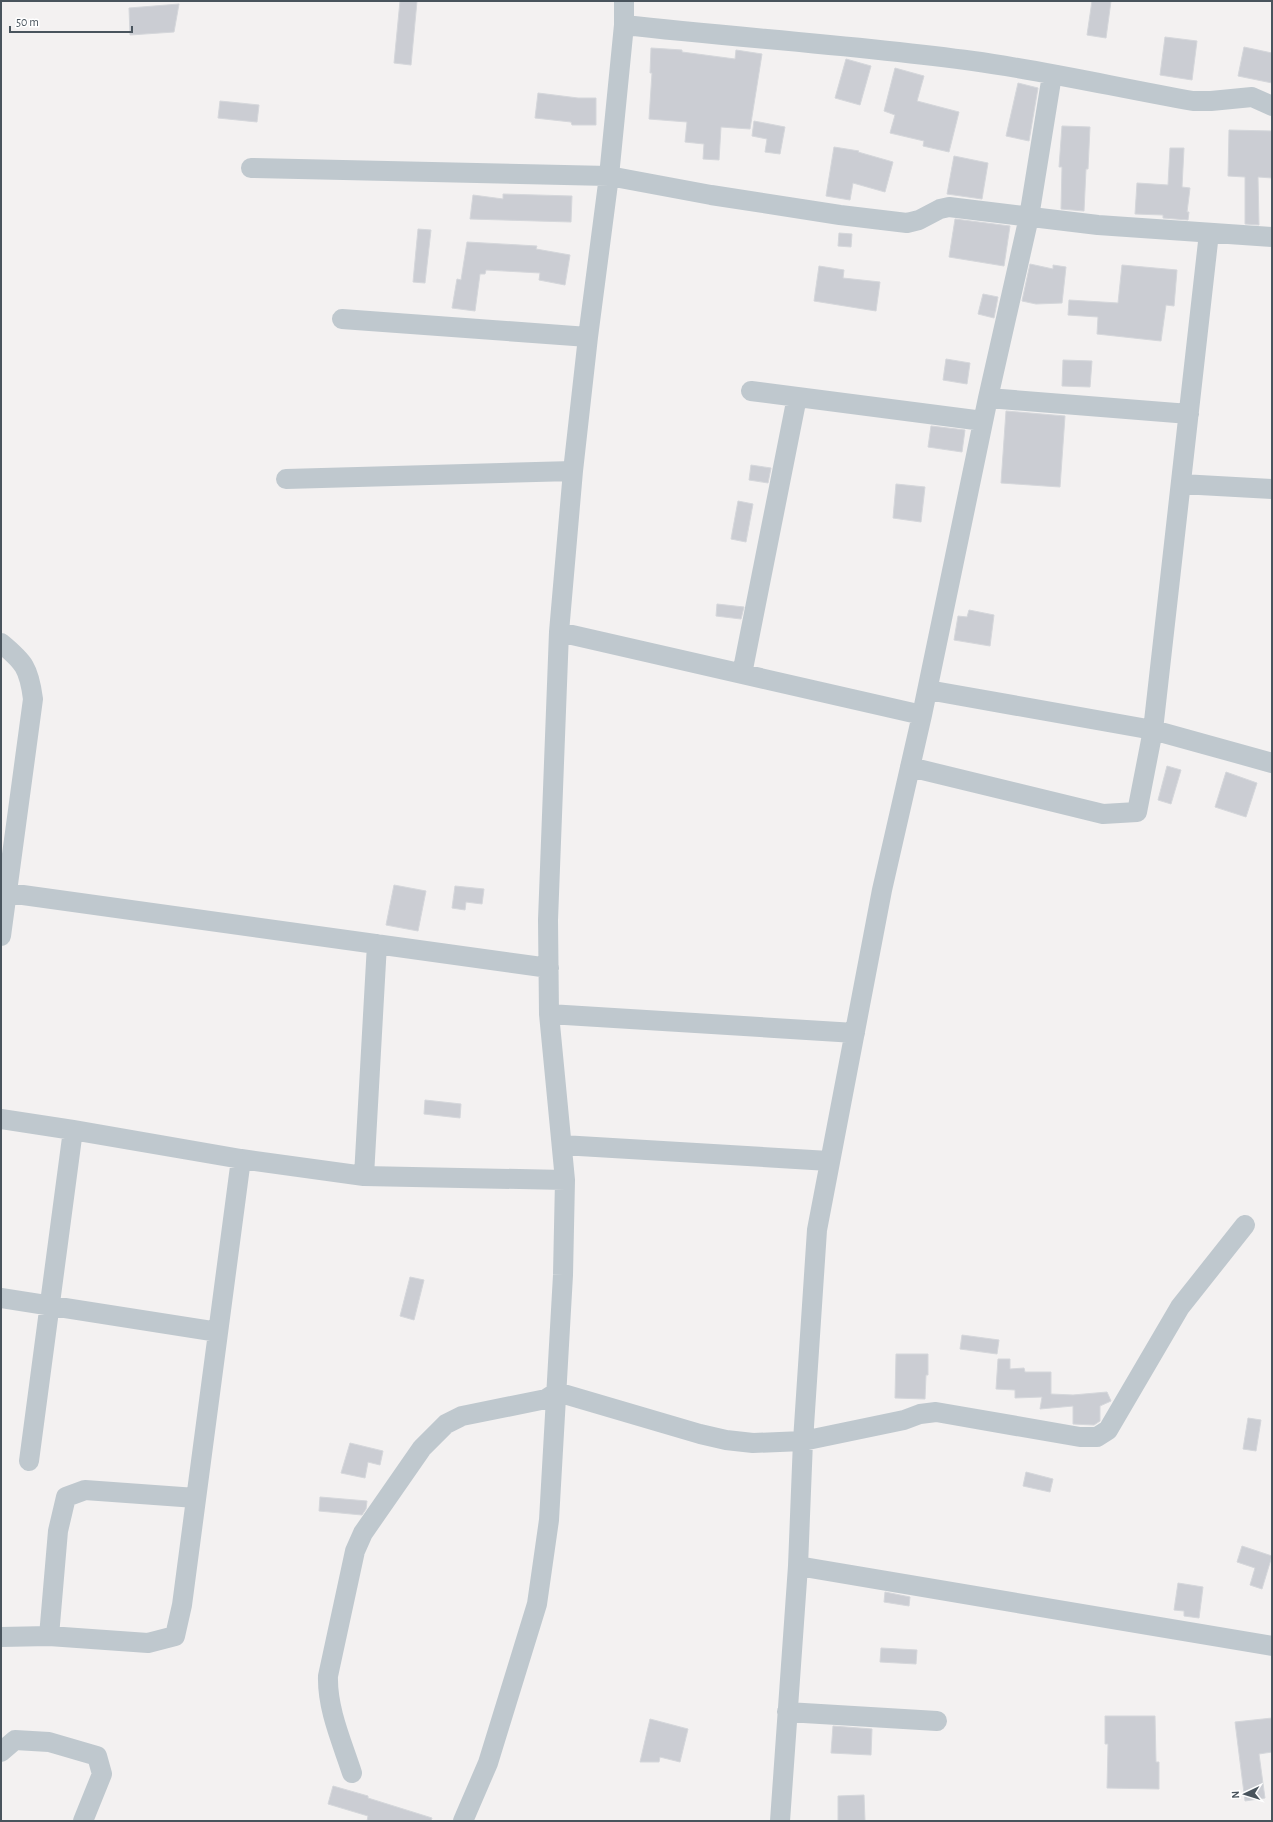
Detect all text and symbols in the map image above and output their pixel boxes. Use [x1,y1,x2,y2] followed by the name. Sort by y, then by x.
[10,8,132,34] scale bar
[16,16,39,28] text: 50 m
[1225,1774,1265,1814] north arrow
[1230,1790,1241,1799] text: N

